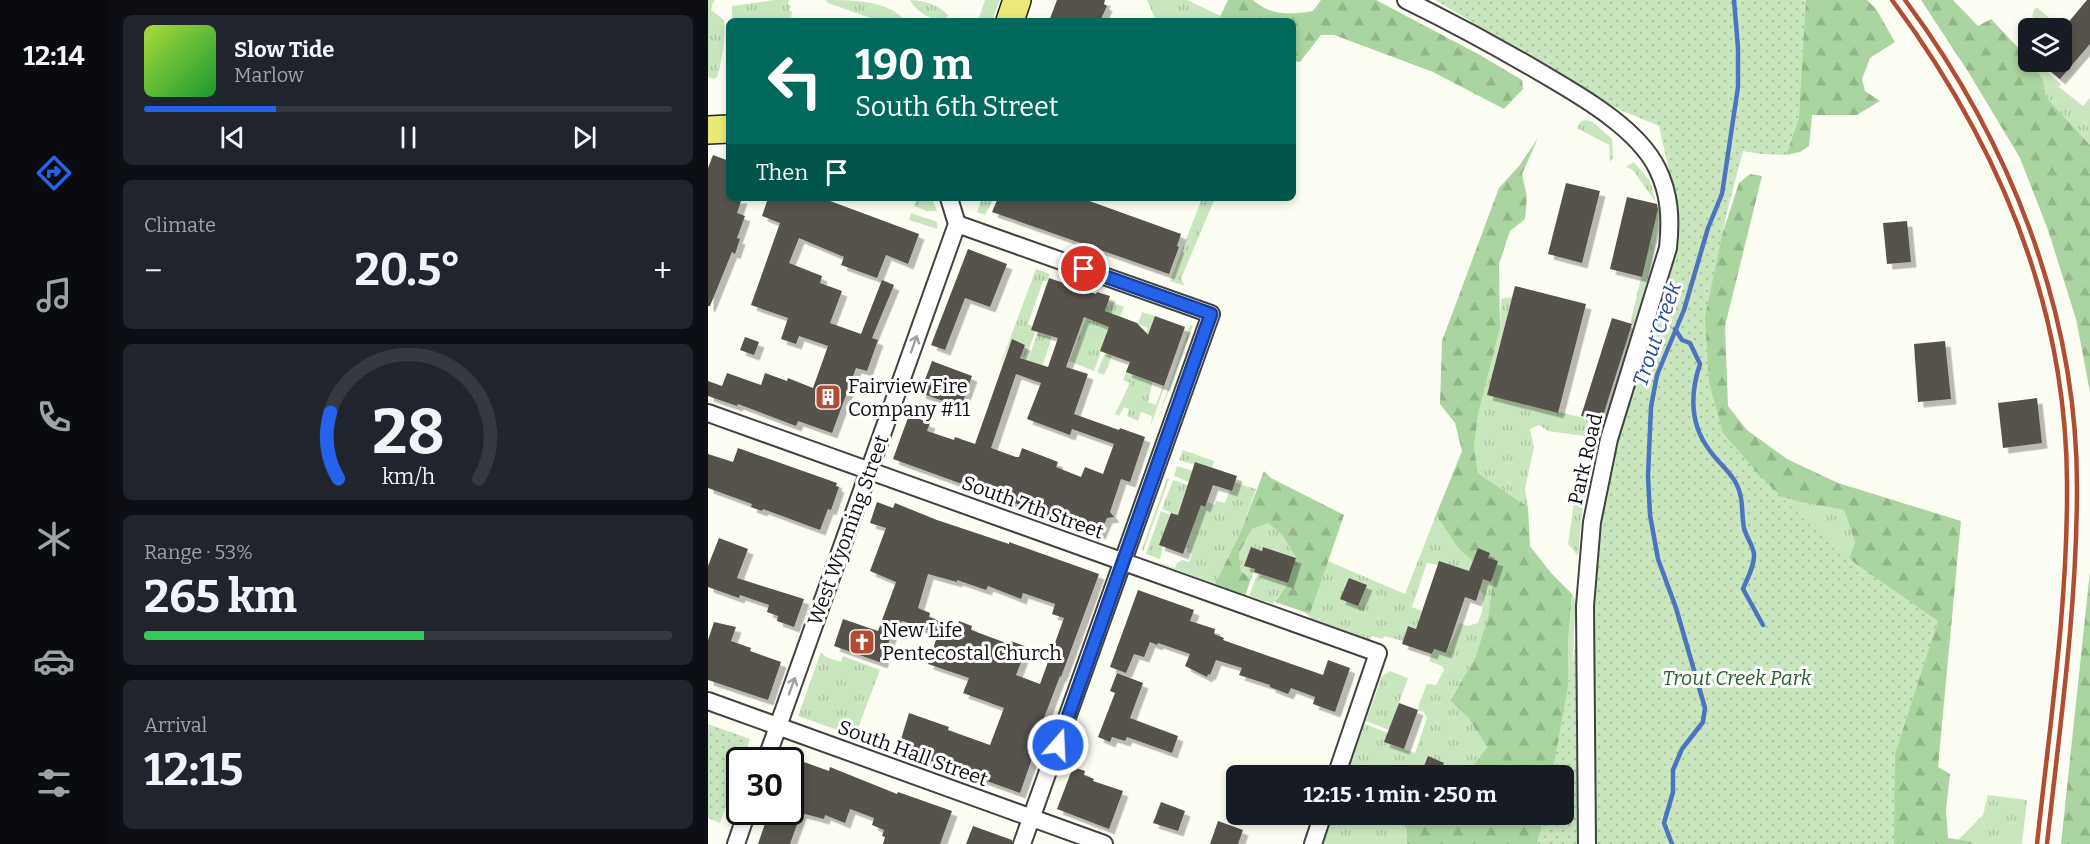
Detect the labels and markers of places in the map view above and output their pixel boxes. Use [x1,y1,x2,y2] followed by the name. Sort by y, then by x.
[1058,243,1109,294] pin
[848,374,970,421] place label: Fairview Fire Company #11
[813,382,843,412] building icon: Fairview Fire Company #11
[882,618,1062,665] place label: New Life Pentecostal Church
[847,627,877,657] church icon: New Life Pentecostal Church

